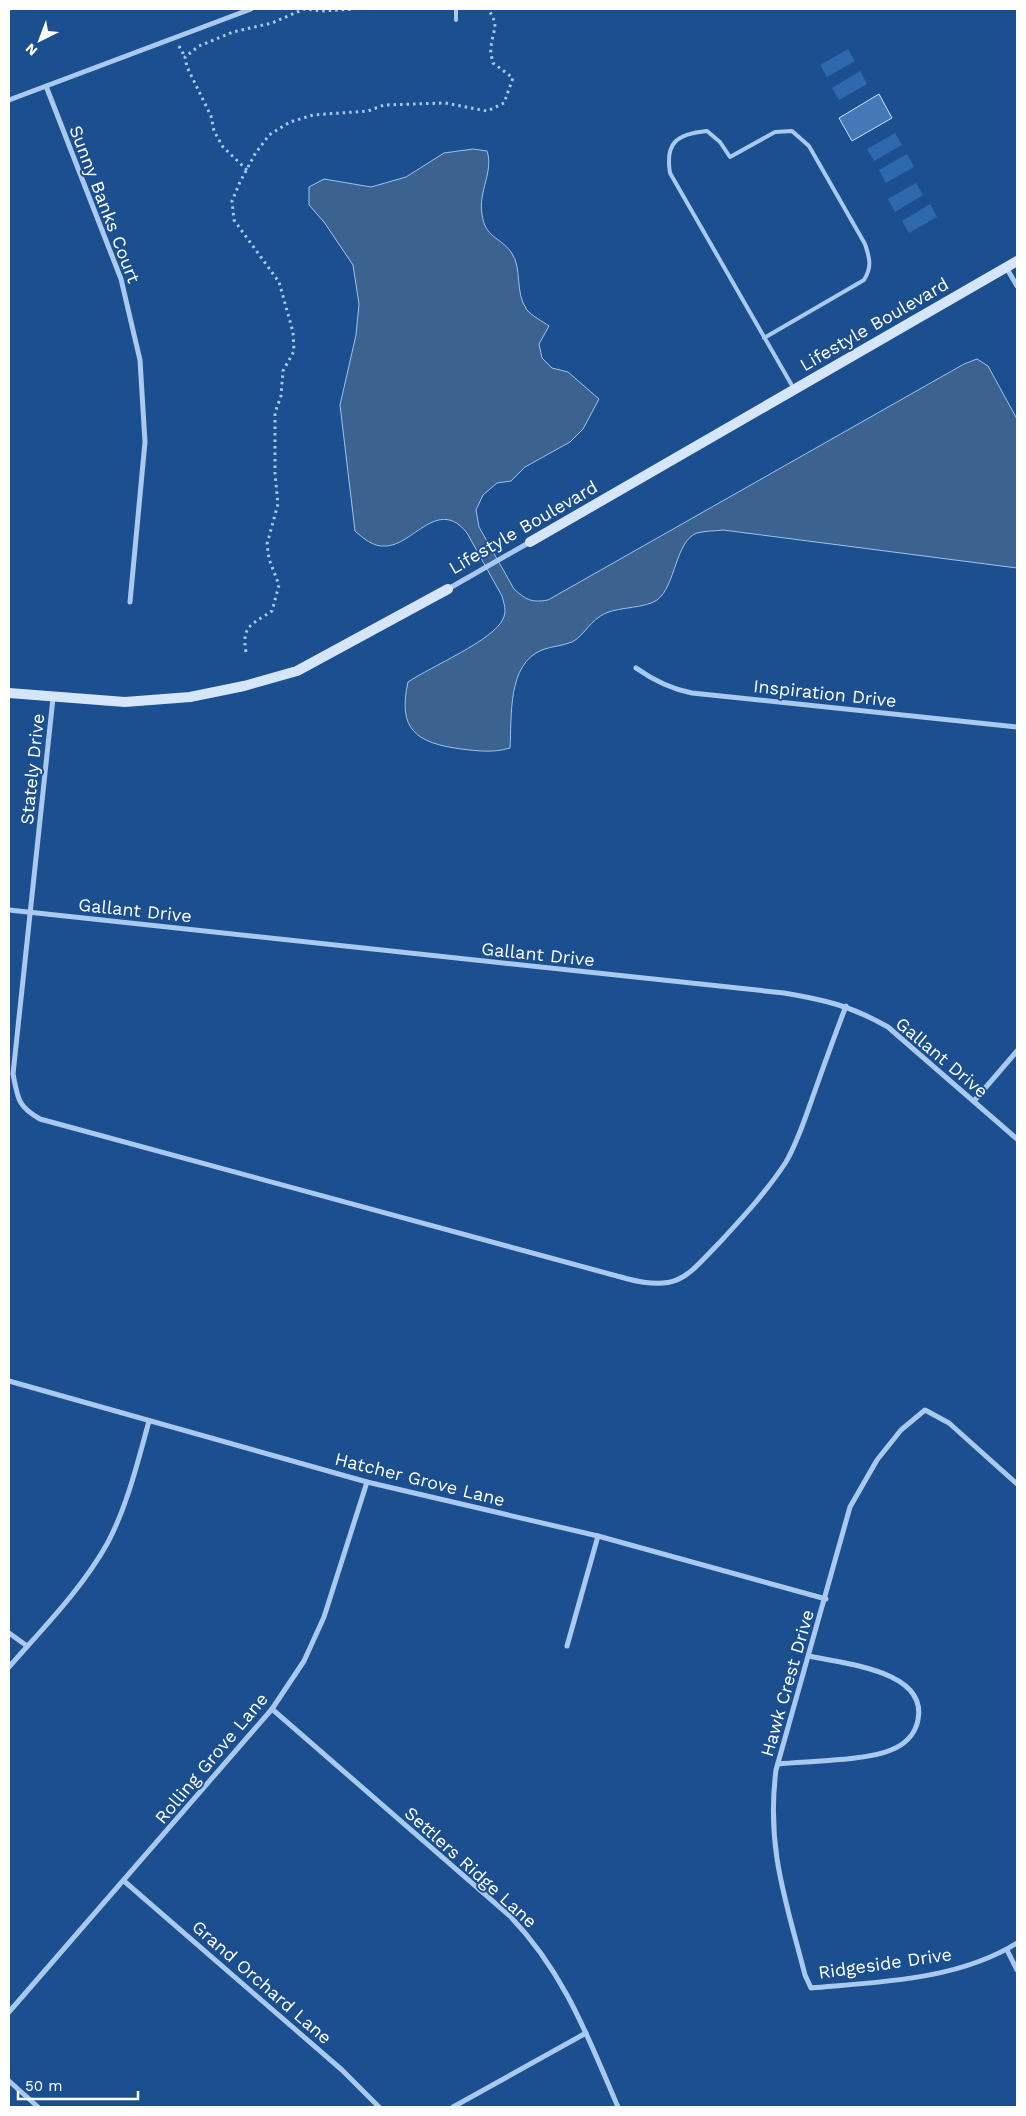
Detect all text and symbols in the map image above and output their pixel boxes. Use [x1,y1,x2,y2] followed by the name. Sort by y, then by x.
[15,15,65,65] north arrow
[22,40,41,59] text: N
[65,122,145,286] street label: Sunny Banks Court
[796,273,952,375] street label: Lifestyle Boulevard
[445,476,601,578] street label: Lifestyle Boulevard
[752,675,898,711] street label: Inspiration Drive
[16,712,48,826] street label: Stately Drive
[77,894,193,926] street label: Gallant Drive
[480,938,596,970] street label: Gallant Drive
[892,1012,992,1102] street label: Gallant Drive
[333,1448,507,1510] street label: Hatcher Grove Lane
[756,1607,818,1759] street label: Hawk Crest Drive
[150,1688,272,1828] street label: Rolling Grove Lane
[401,1802,541,1932] street label: Settlers Ridge Lane
[188,1916,336,2048] street label: Grand Orchard Lane
[817,1943,953,1983] street label: Ridgeside Drive
[18,2068,138,2100] scale bar
[25,2077,62,2095] text: 50 m

